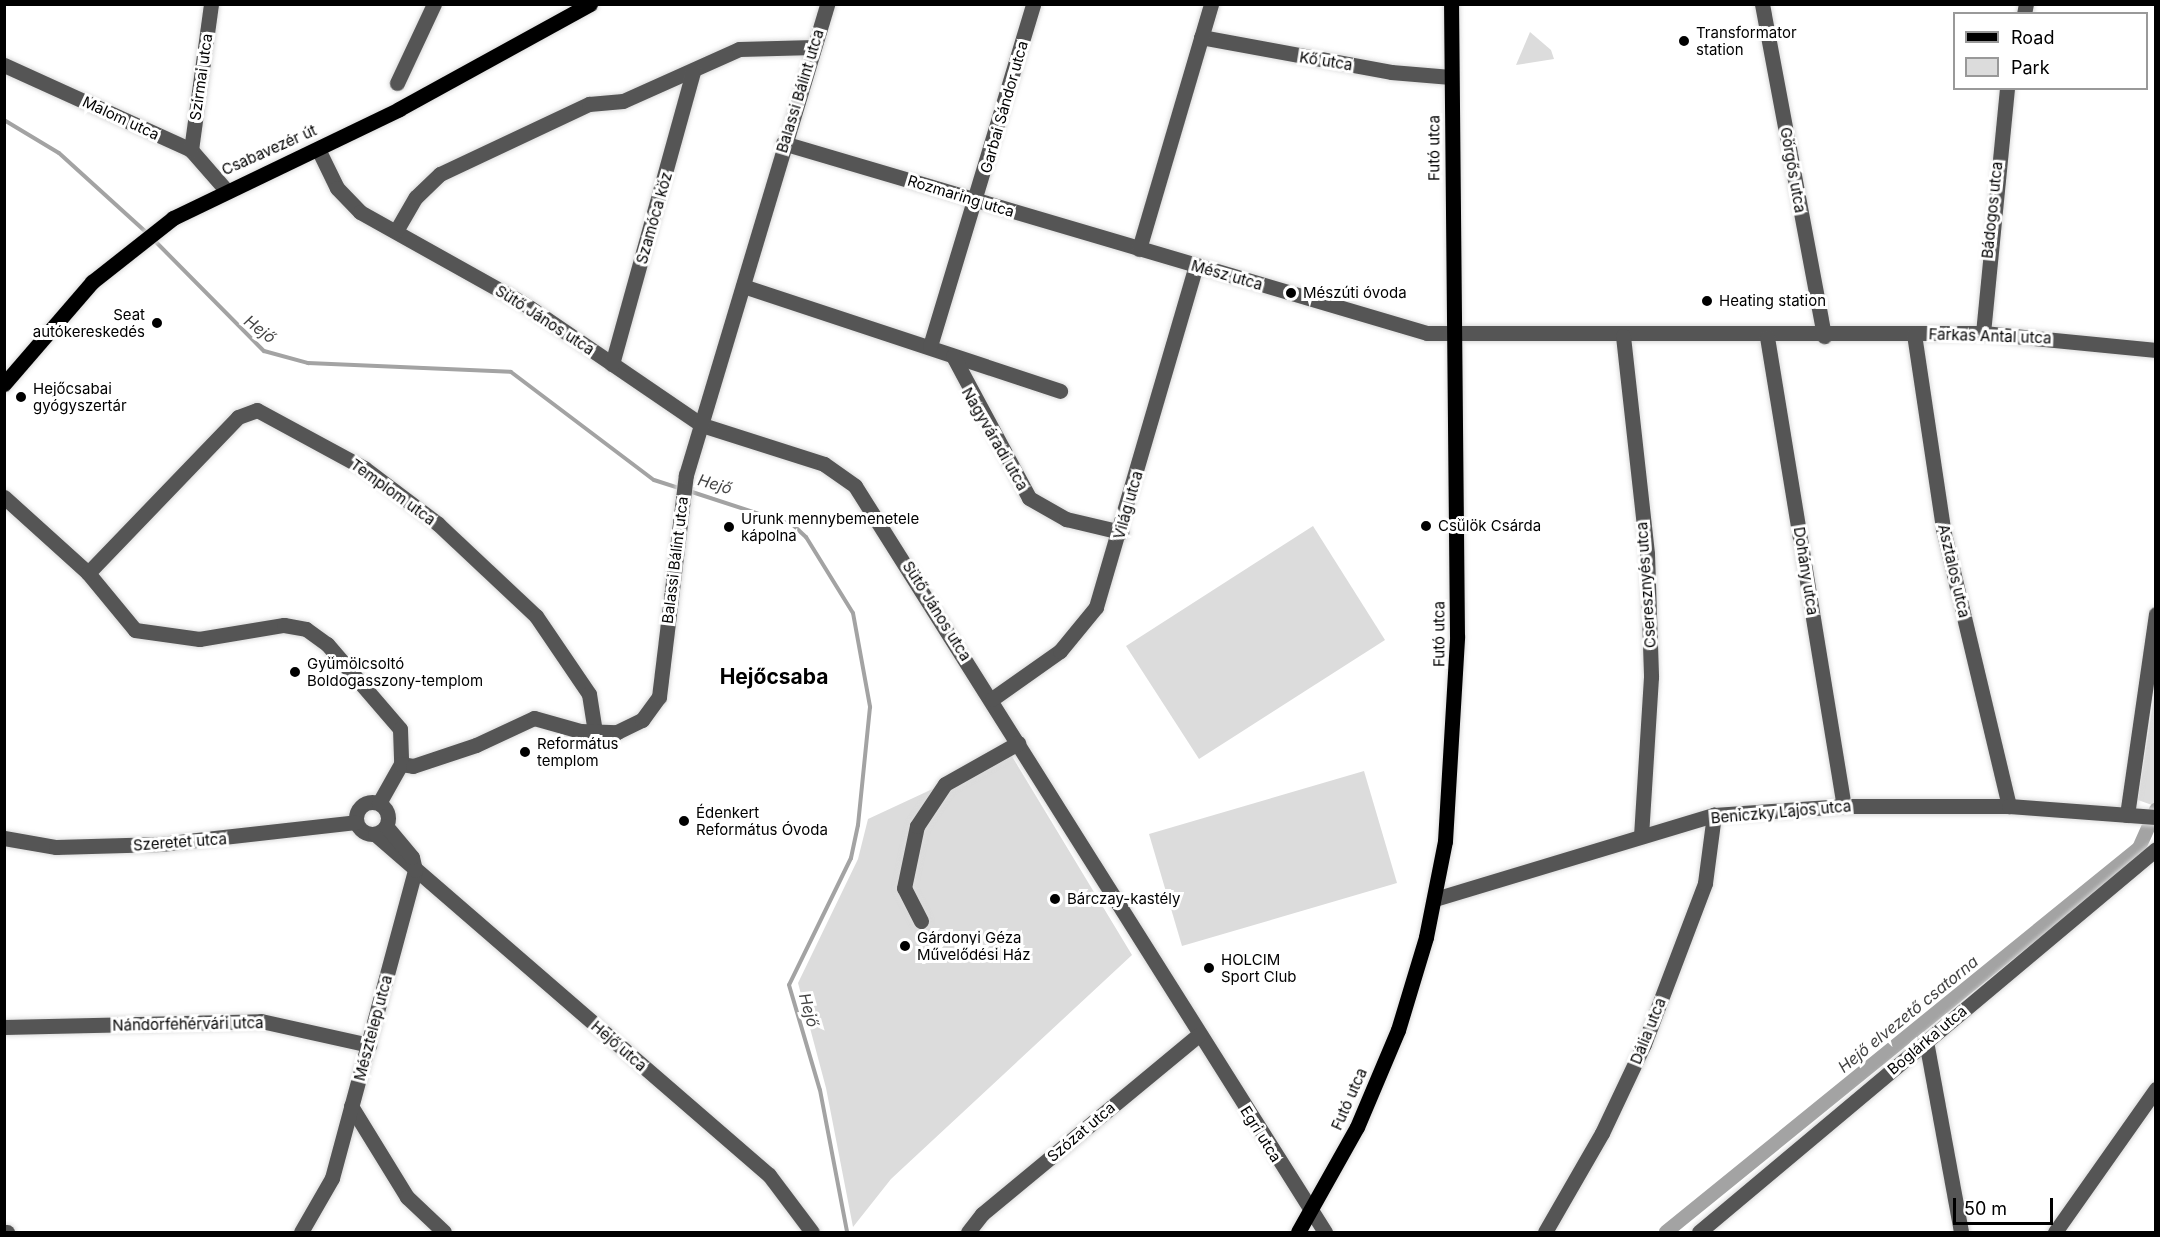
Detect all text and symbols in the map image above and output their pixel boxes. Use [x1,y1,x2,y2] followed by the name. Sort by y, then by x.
[1953,12,2148,90] legend
[1696,23,1797,58] place label: Transformator station
[773,27,827,155] street label: Balassi Bálint utca
[2011,27,2054,48] text: Road
[186,32,216,122] street label: Szirmai utca
[1677,34,1691,48] marker: Transformator station
[976,39,1032,175] street label: Garbai Sándor utca
[1298,48,1354,74] street label: Kő utca
[2011,57,2050,78] text: Park
[80,92,162,144] street label: Malom utca
[1425,115,1443,181] street label: Futó utca
[219,121,319,179] street label: Csabavezér út
[1777,126,1809,214] street label: Görgős utca
[1978,161,2006,259] street label: Bádogos utca
[632,170,676,266] street label: Szamóca köz
[905,171,1017,221] street label: Rozmaring utca
[1189,256,1265,294] street label: Mész utca
[492,281,598,359] street label: Sütő János utca
[1303,284,1407,302] place label: Mészúti óvoda
[1284,286,1298,300] marker: Mészúti óvoda
[1719,292,1826,310] place label: Heating station
[1700,294,1714,308] marker: Heating station
[33,305,145,340] place label: Seat autókereskedés
[240,311,280,347] water label: Hejő
[150,316,164,330] marker: Seat autókereskedés
[1928,325,2052,347] street label: Farkas Antal utca
[33,379,127,414] place label: Hejőcsabai gyógyszertár
[958,384,1032,494] street label: Nagyváradi utca
[14,390,28,404] marker: Hejőcsabai gyógyszertár
[347,455,439,529] street label: Templom utca
[1110,469,1146,541] street label: Világ utca
[696,470,734,498] water label: Hejő
[658,495,692,625] street label: Balassi Bálint utca
[741,509,919,544] place label: Urunk mennybemenetele kápolna
[1438,517,1541,535] place label: Csülök Csárda
[1419,519,1433,533] marker: Csülök Csárda
[722,520,736,534] marker: Urunk mennybemenetele kápolna
[1633,521,1659,649] street label: Cseresznyés utca
[1934,522,1974,620] street label: Asztalos utca
[1790,526,1822,616] street label: Dohány utca
[899,558,975,664] street label: Sütő János utca
[1430,601,1448,667] street label: Futó utca
[307,654,483,689] place label: Gyümölcsoltó Boldogasszony-templom
[720,664,828,690] district label: Hejőcsaba
[288,665,302,679] marker: Gyümölcsoltó Boldogasszony-templom
[537,734,618,769] place label: Református templom
[518,745,532,759] marker: Református templom
[1710,797,1852,827] street label: Beniczky Lajos utca
[696,803,828,838] place label: Édenkert Református Óvoda
[677,814,691,828] marker: Édenkert Református Óvoda
[132,830,228,854] street label: Szeretet utca
[1067,890,1180,908] place label: Bárczay-kastély
[1048,892,1062,906] marker: Bárczay-kastély
[917,928,1030,963] place label: Gárdonyi Géza Művelődési Ház
[898,939,912,953] marker: Gárdonyi Géza Művelődési Ház
[1221,950,1296,985] place label: HOLCIM Sport Club
[1834,952,1982,1076] water label: Hejő elvezető csatorna
[1202,961,1216,975] marker: HOLCIM Sport Club
[350,973,396,1083] street label: Mésztelep utca
[795,991,823,1029] water label: Hejő
[1627,995,1669,1067] street label: Dália utca
[1884,1002,1970,1078] street label: Boglárka utca
[112,1014,264,1034] street label: Nándorfehérvári utca
[588,1017,650,1075] street label: Hejő utca
[1327,1065,1371,1133] street label: Futó utca
[1043,1098,1119,1166] street label: Szózat utca
[1237,1103,1285,1165] street label: Egri utca
[1956,1186,2056,1224] scale bar
[1964,1198,2007,1219] text: 50 m

